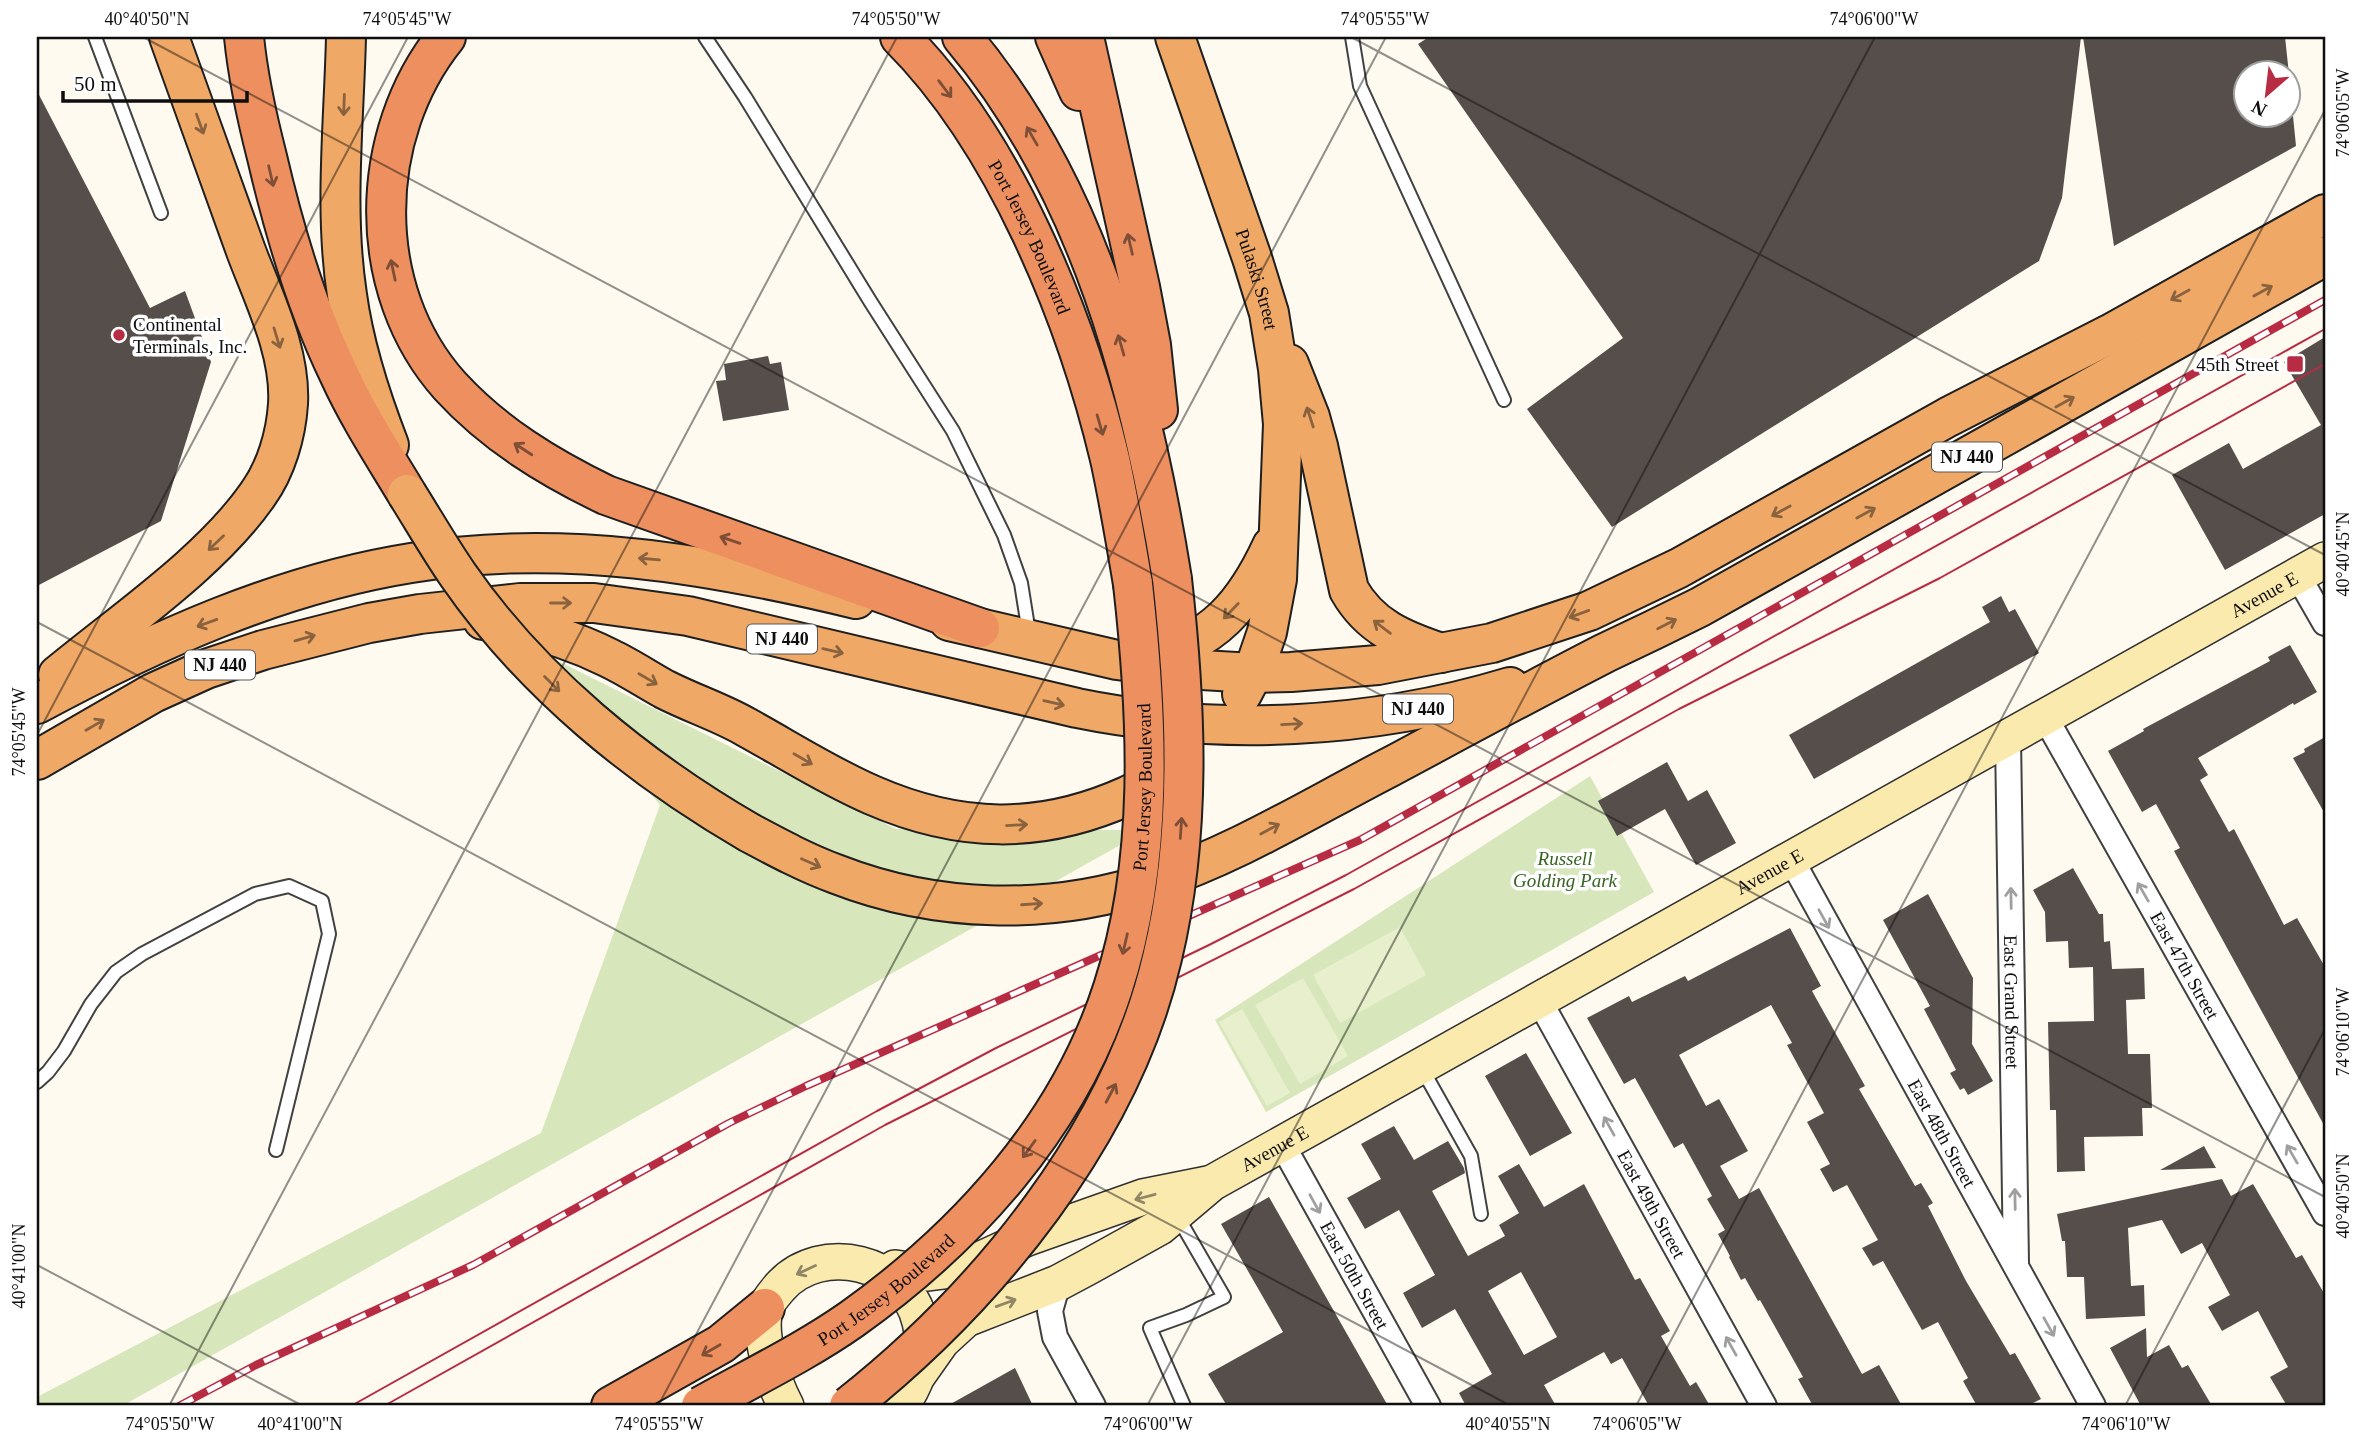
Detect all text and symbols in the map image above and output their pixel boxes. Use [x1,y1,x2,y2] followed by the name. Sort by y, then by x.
[105,9,189,29] text: 40°40'50"N
[363,9,451,29] text: 74°05'45"W
[852,9,940,29] text: 74°05'50"W
[1341,9,1429,29] text: 74°05'55"W
[1830,9,1918,29] text: 74°06'00"W
[63,60,247,104] scale bar
[2232,60,2302,130] north arrow
[2333,69,2353,157] text: 74°06'05"W
[74,72,117,96] text: 50 m
[937,79,952,97] one-way arrow
[337,93,351,116] one-way arrow
[2248,96,2270,121] text: N
[195,112,207,134] one-way arrow
[1025,127,1039,147] one-way arrow
[985,156,1075,317] street label: Port Jersey Boulevard
[265,164,278,187] one-way arrow
[1232,226,1282,332] street label: Pulaski Street
[1122,234,1135,256] one-way arrow
[385,259,399,282] one-way arrow
[2253,284,2273,298] one-way arrow
[2171,288,2191,302] one-way arrow
[133,314,247,357] place label: Continental Terminals, Inc.
[111,327,127,343] marker: Continental Terminals, Inc.
[271,327,284,349] one-way arrow
[1113,334,1126,356] one-way arrow
[2196,354,2280,375] place label: 45th Street
[2285,354,2305,374] marker: 45th Street
[2054,395,2074,409] one-way arrow
[1303,407,1315,429] one-way arrow
[1094,413,1107,436] one-way arrow
[514,442,533,456] one-way arrow
[1932,443,2002,472] road number: NJ 440
[1772,504,1792,518] one-way arrow
[1856,506,1876,520] one-way arrow
[2333,512,2353,596] text: 40°40'45"N
[720,533,742,545] one-way arrow
[208,534,225,551] one-way arrow
[638,553,661,566] one-way arrow
[2227,567,2301,621] street label: Avenue E
[550,596,573,609] one-way arrow
[1223,602,1240,619] one-way arrow
[1569,609,1591,621] one-way arrow
[1656,616,1677,630] one-way arrow
[196,617,218,630] one-way arrow
[1373,620,1392,634] one-way arrow
[747,624,817,654] road number: NJ 440
[293,631,315,644] one-way arrow
[821,644,844,658] one-way arrow
[185,650,255,680] road number: NJ 440
[637,673,657,687] one-way arrow
[544,675,561,692] one-way arrow
[9,688,29,776] text: 74°05'45"W
[1383,694,1453,724] road number: NJ 440
[1042,697,1065,710] one-way arrow
[1128,702,1155,872] street label: Port Jersey Boulevard
[1280,717,1303,730] one-way arrow
[85,718,105,732] one-way arrow
[792,752,812,766] one-way arrow
[1175,817,1188,840] one-way arrow
[1005,818,1028,831] one-way arrow
[1260,822,1280,836] one-way arrow
[1732,844,1807,898] street label: Avenue E
[1513,848,1618,891] park label: Russell Golding Park
[800,857,821,870] one-way arrow
[2136,882,2150,902] one-way arrow
[2004,886,2017,909] one-way arrow
[1021,897,1043,910] one-way arrow
[1818,908,1831,929] one-way arrow
[2146,908,2224,1023] street label: East 47th Street
[1118,933,1131,955] one-way arrow
[2001,935,2024,1070] street label: East Grand Street
[2333,988,2353,1076] text: 74°06'10"W
[1904,1075,1981,1191] street label: East 48th Street
[1105,1083,1118,1104] one-way arrow
[1602,1116,1615,1137] one-way arrow
[1237,1121,1312,1175] street label: Avenue E
[1021,1139,1036,1157] one-way arrow
[2285,1144,2299,1164] one-way arrow
[1614,1146,1691,1262] street label: East 49th Street
[2333,1154,2353,1238] text: 40°40'50"N
[2008,1187,2022,1210] one-way arrow
[1134,1191,1157,1204] one-way arrow
[1308,1193,1322,1213] one-way arrow
[1317,1217,1394,1333] street label: East 50th Street
[9,1224,29,1308] text: 40°41'00"N
[814,1229,959,1349] street label: Port Jersey Boulevard
[796,1263,817,1277] one-way arrow
[994,1296,1016,1308] one-way arrow
[2042,1316,2056,1336] one-way arrow
[1724,1337,1738,1357] one-way arrow
[702,1343,722,1357] one-way arrow
[126,1414,214,1434] text: 74°05'50"W
[258,1414,342,1434] text: 40°41'00"N
[615,1414,703,1434] text: 74°05'55"W
[1104,1414,1192,1434] text: 74°06'00"W
[1466,1414,1550,1434] text: 40°40'55"N
[1593,1414,1681,1434] text: 74°06'05"W
[2082,1414,2170,1434] text: 74°06'10"W

